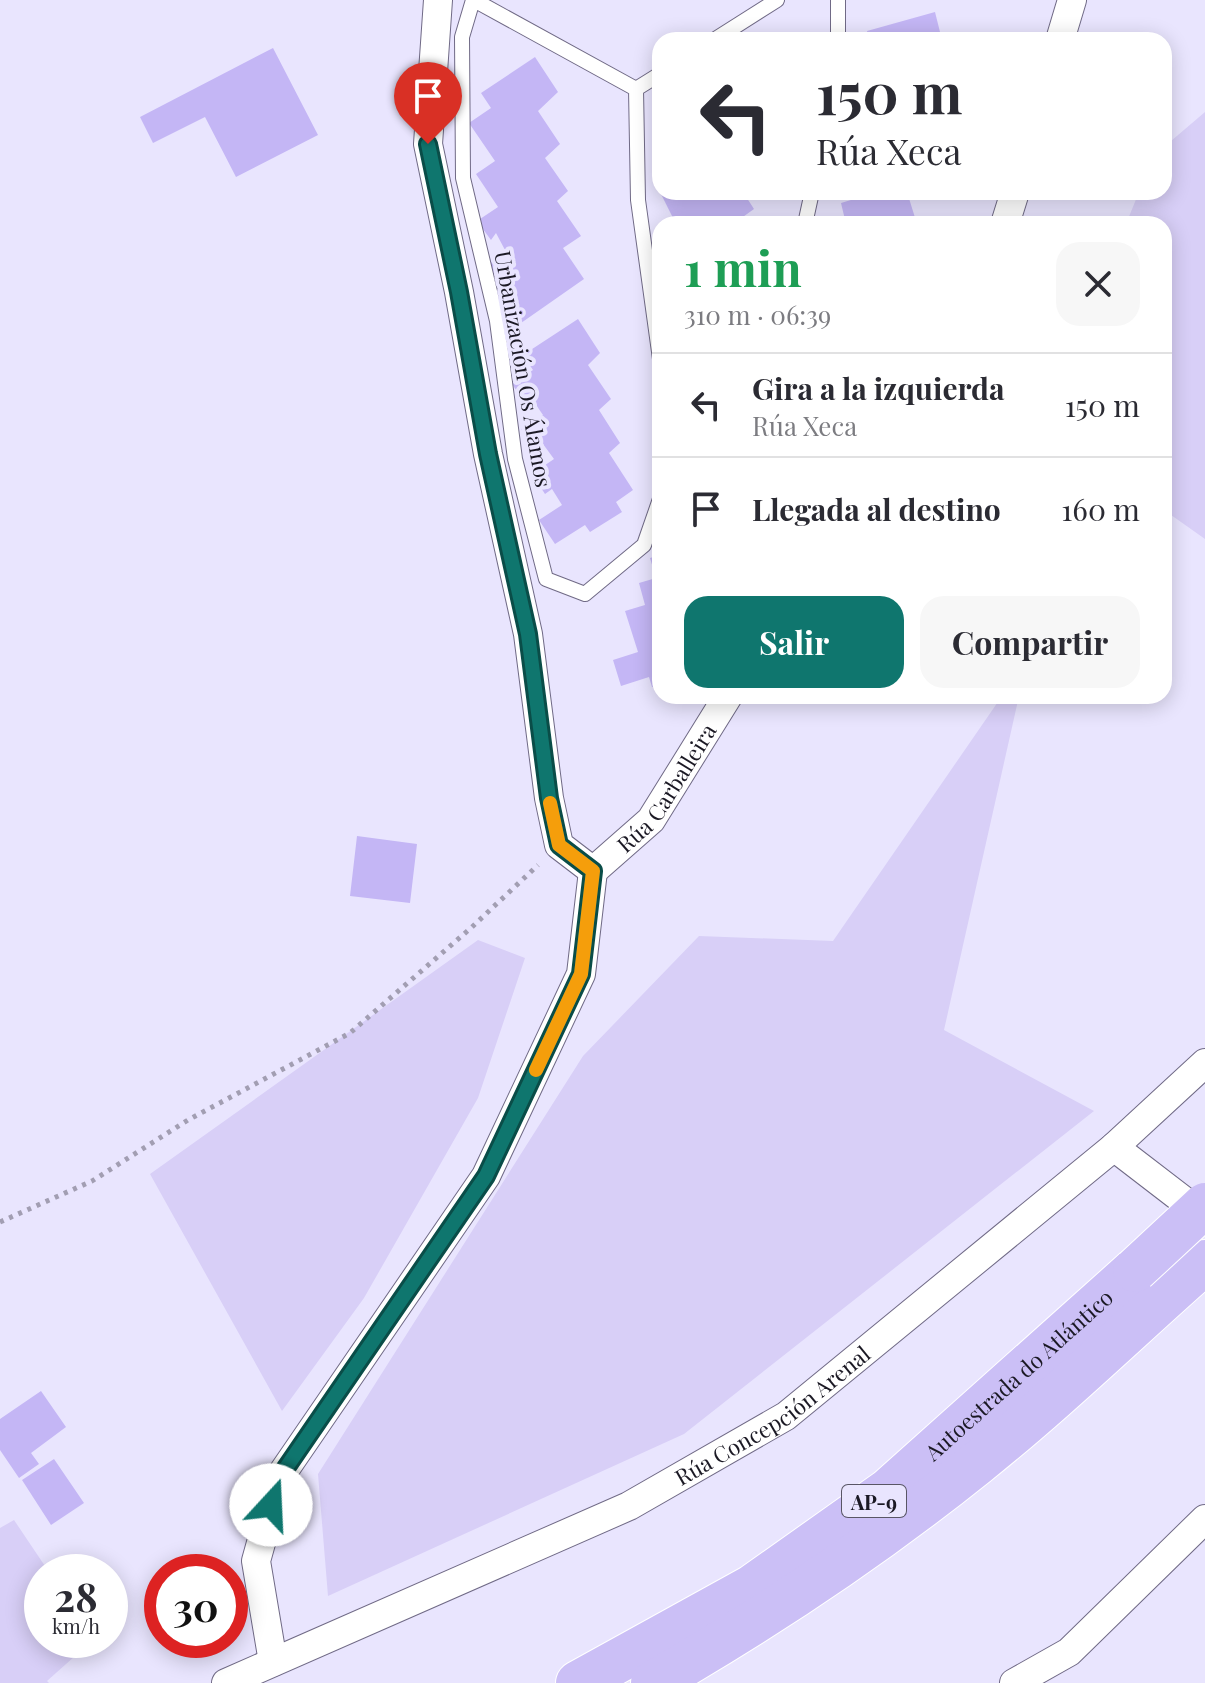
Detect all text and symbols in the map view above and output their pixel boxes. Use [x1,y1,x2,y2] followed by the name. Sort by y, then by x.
[816,54,962,129] text: 150 m
[394,62,462,144] pin
[684,64,788,168] icon: left
[406,74,450,118] icon: arrive
[816,126,962,174] text: Rúa Xeca
[684,235,802,299] text: 1 min
[1056,242,1140,326] button: close
[488,248,560,490] street label: Urbanización Os Álamos
[684,297,831,332] text: 310 m · 06:39
[752,368,1005,408] text: Gira a la izquierda
[684,383,728,427] icon: left
[1065,385,1140,425] text: 150 m
[752,408,857,443] text: Rúa Xeca
[684,487,728,531] icon: arrive
[752,489,1001,529] text: Llegada al destino
[1061,489,1140,529] text: 160 m
[684,596,904,688] button: Salir
[920,596,1140,688] button: Compartir
[610,718,722,859] street label: Rúa Carballeira
[917,1282,1119,1467] street label: Autoestrada do Atlántico
[669,1338,876,1492] street label: Rúa Concepción Arenal
[229,1463,313,1547] position arrow
[842,1485,906,1517] road number: AP-9
[144,1554,248,1658] speed limit sign: 30
[54,1569,98,1622] text: 28
[52,1612,100,1639] text: km/h

